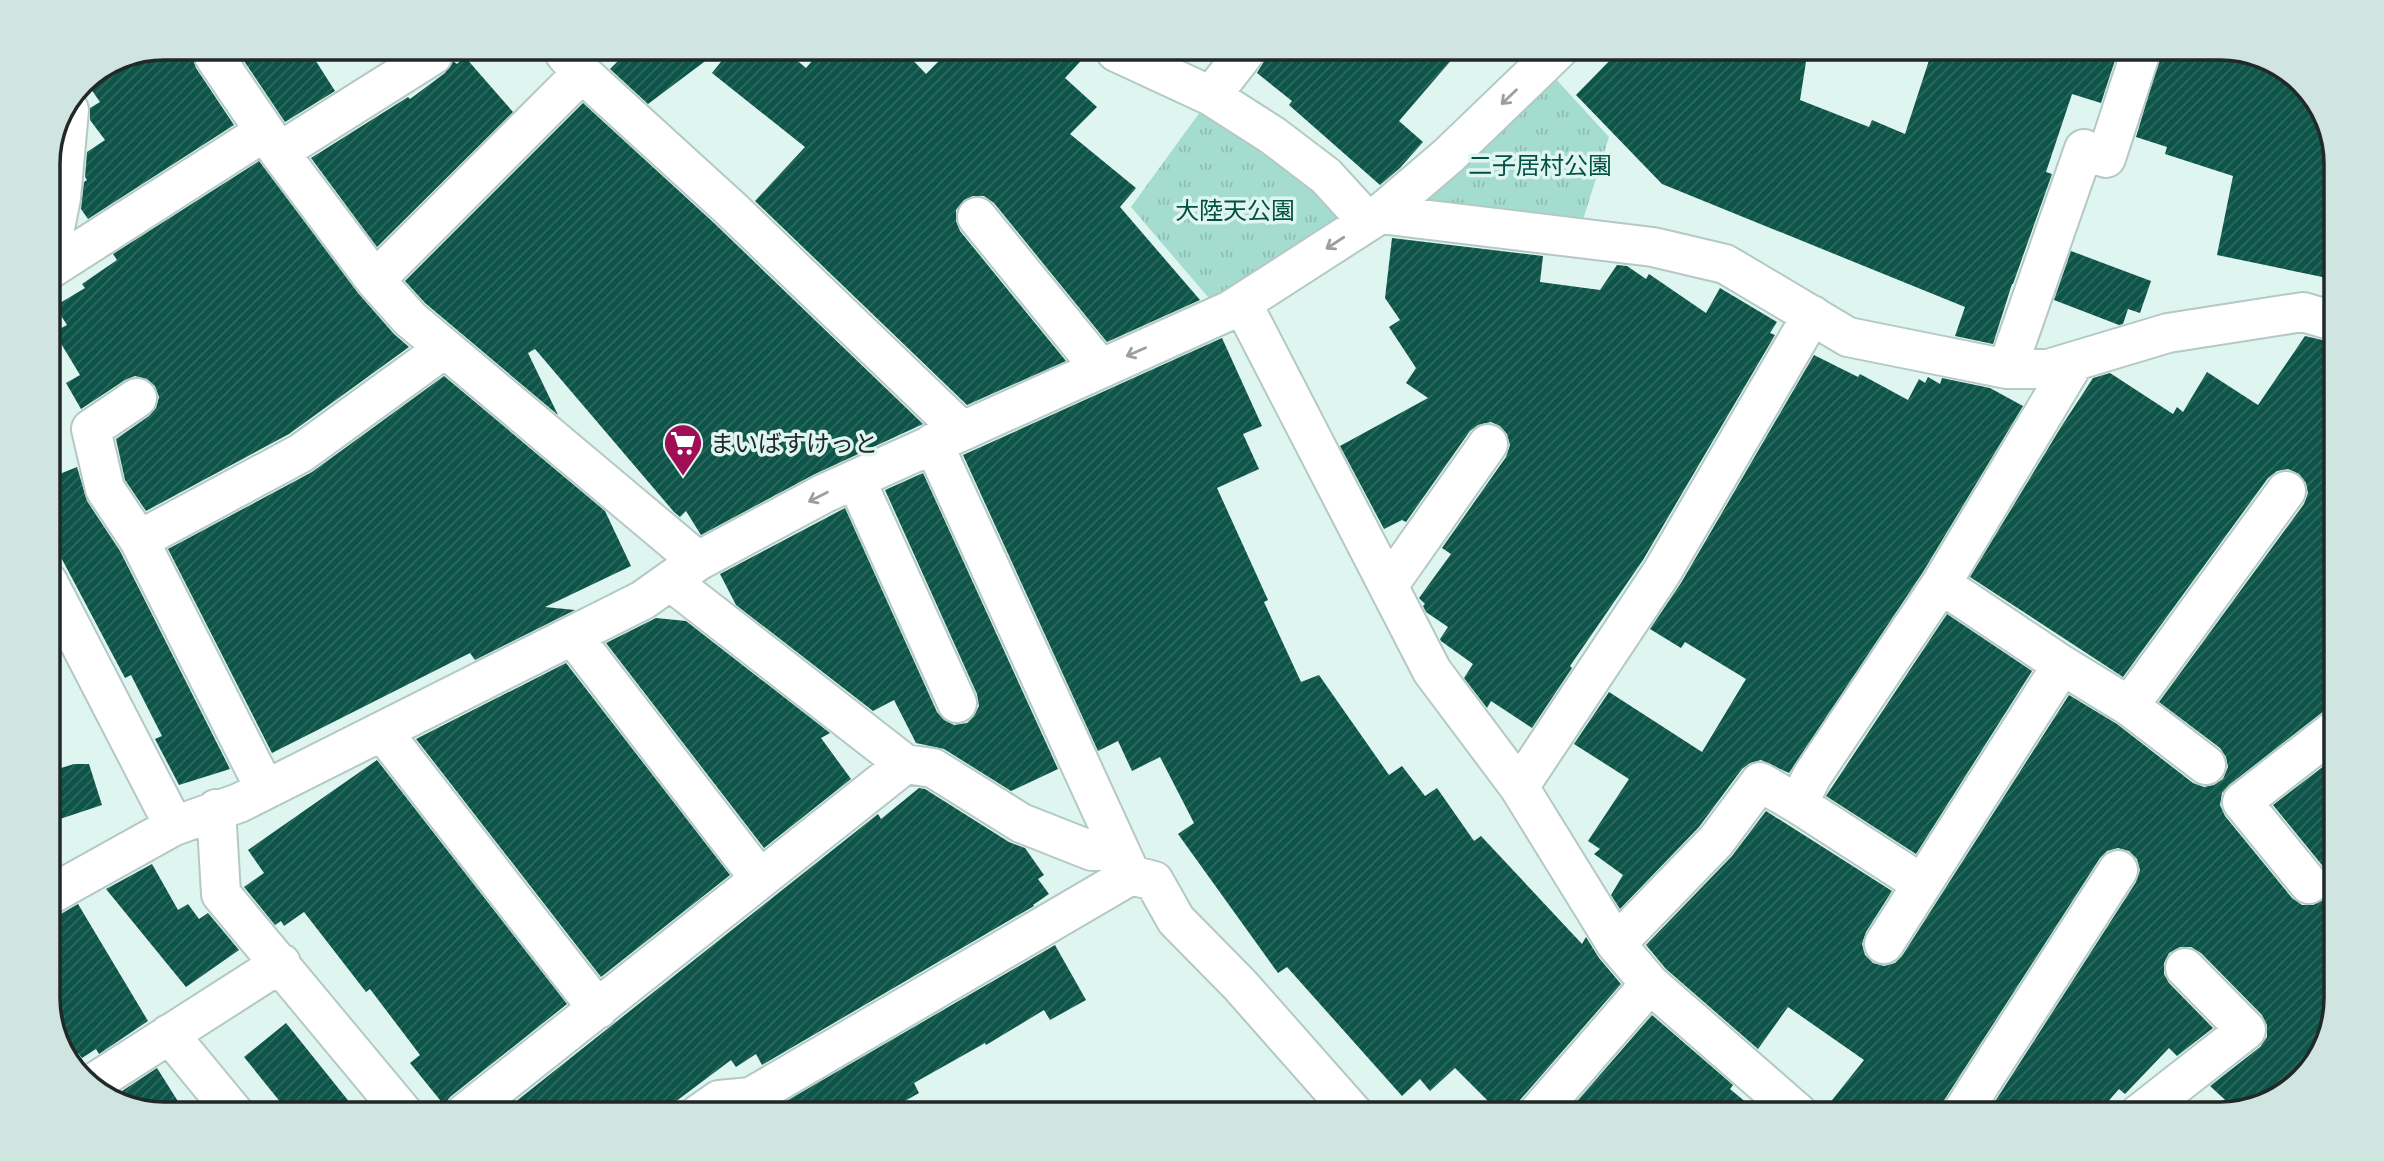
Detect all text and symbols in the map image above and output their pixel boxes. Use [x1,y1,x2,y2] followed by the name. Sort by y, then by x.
[1501,89,1518,106] one-way arrow
[1468,151,1612,180] park label: 二子居村公園
[1175,196,1295,225] park label: 大陸天公園
[1326,235,1345,250] one-way arrow
[1126,346,1147,359] one-way arrow
[662,422,704,477] supermarket icon: まいばすけっと
[710,429,878,458] place label: まいばすけっと
[808,491,829,504] one-way arrow

